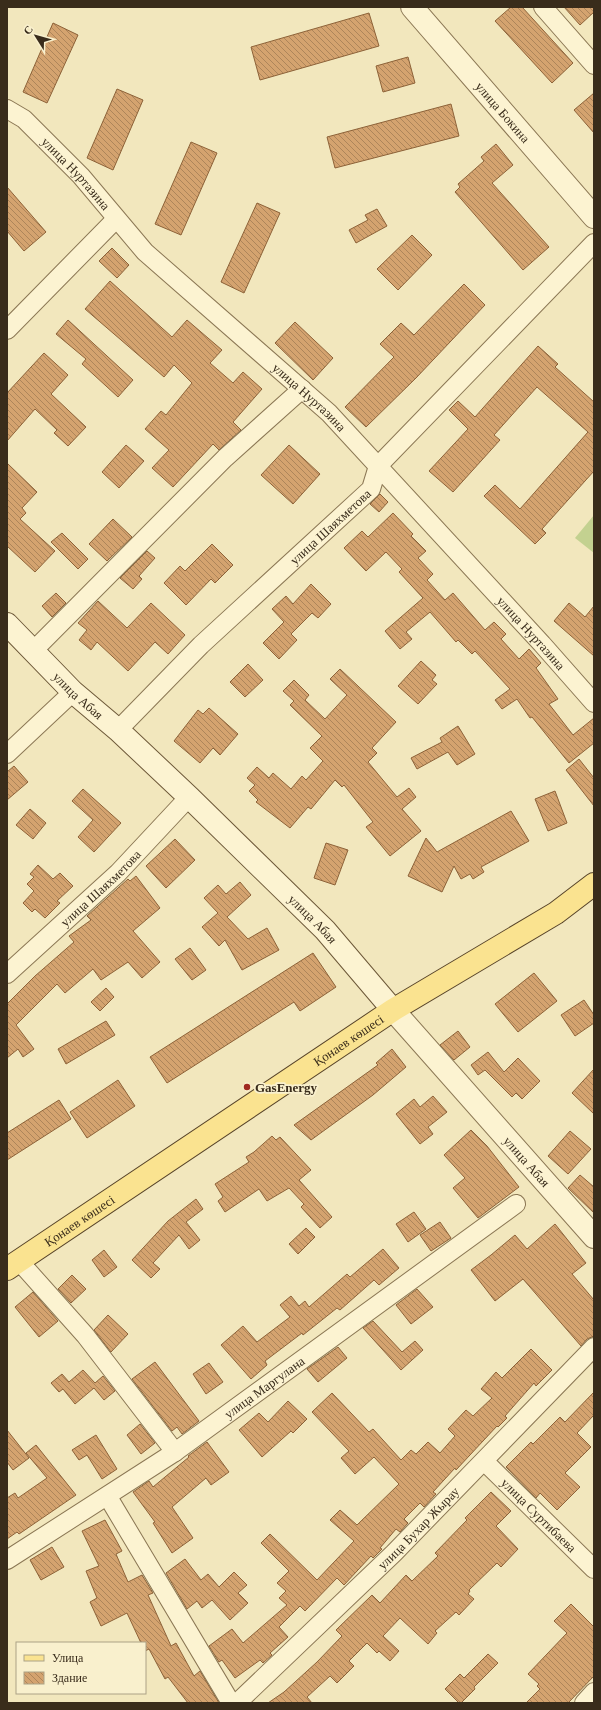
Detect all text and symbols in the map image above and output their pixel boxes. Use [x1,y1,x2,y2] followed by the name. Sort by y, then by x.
[16,16,56,56] north arrow
[21,23,35,37] text: С
[473,79,534,146] street label: улица Бокина
[39,134,114,213] street label: улица Нуртазина
[270,360,349,434] street label: улица Нуртазина
[286,486,374,567] street label: улица Шаяхметова
[494,593,569,673] street label: улица Нуртазина
[50,669,107,722] street label: улица Абая
[57,846,144,929] street label: улица Шаяхметова
[286,891,340,946] street label: улица Абая
[310,1011,387,1069] street label: Қонаев көшесі
[255,1080,318,1095] place label: GasEnergy
[242,1082,252,1092] marker: GasEnergy
[501,1133,553,1190] street label: улица Абая
[41,1191,118,1249] street label: Қонаев көшесі
[221,1353,307,1421] street label: улица Маргулана
[498,1475,580,1555] street label: улица Суртибаева
[374,1483,462,1572] street label: улица Бухар Жырау
[16,1642,146,1694] legend
[52,1651,84,1665] text: Улица
[52,1671,87,1685] text: Здание

